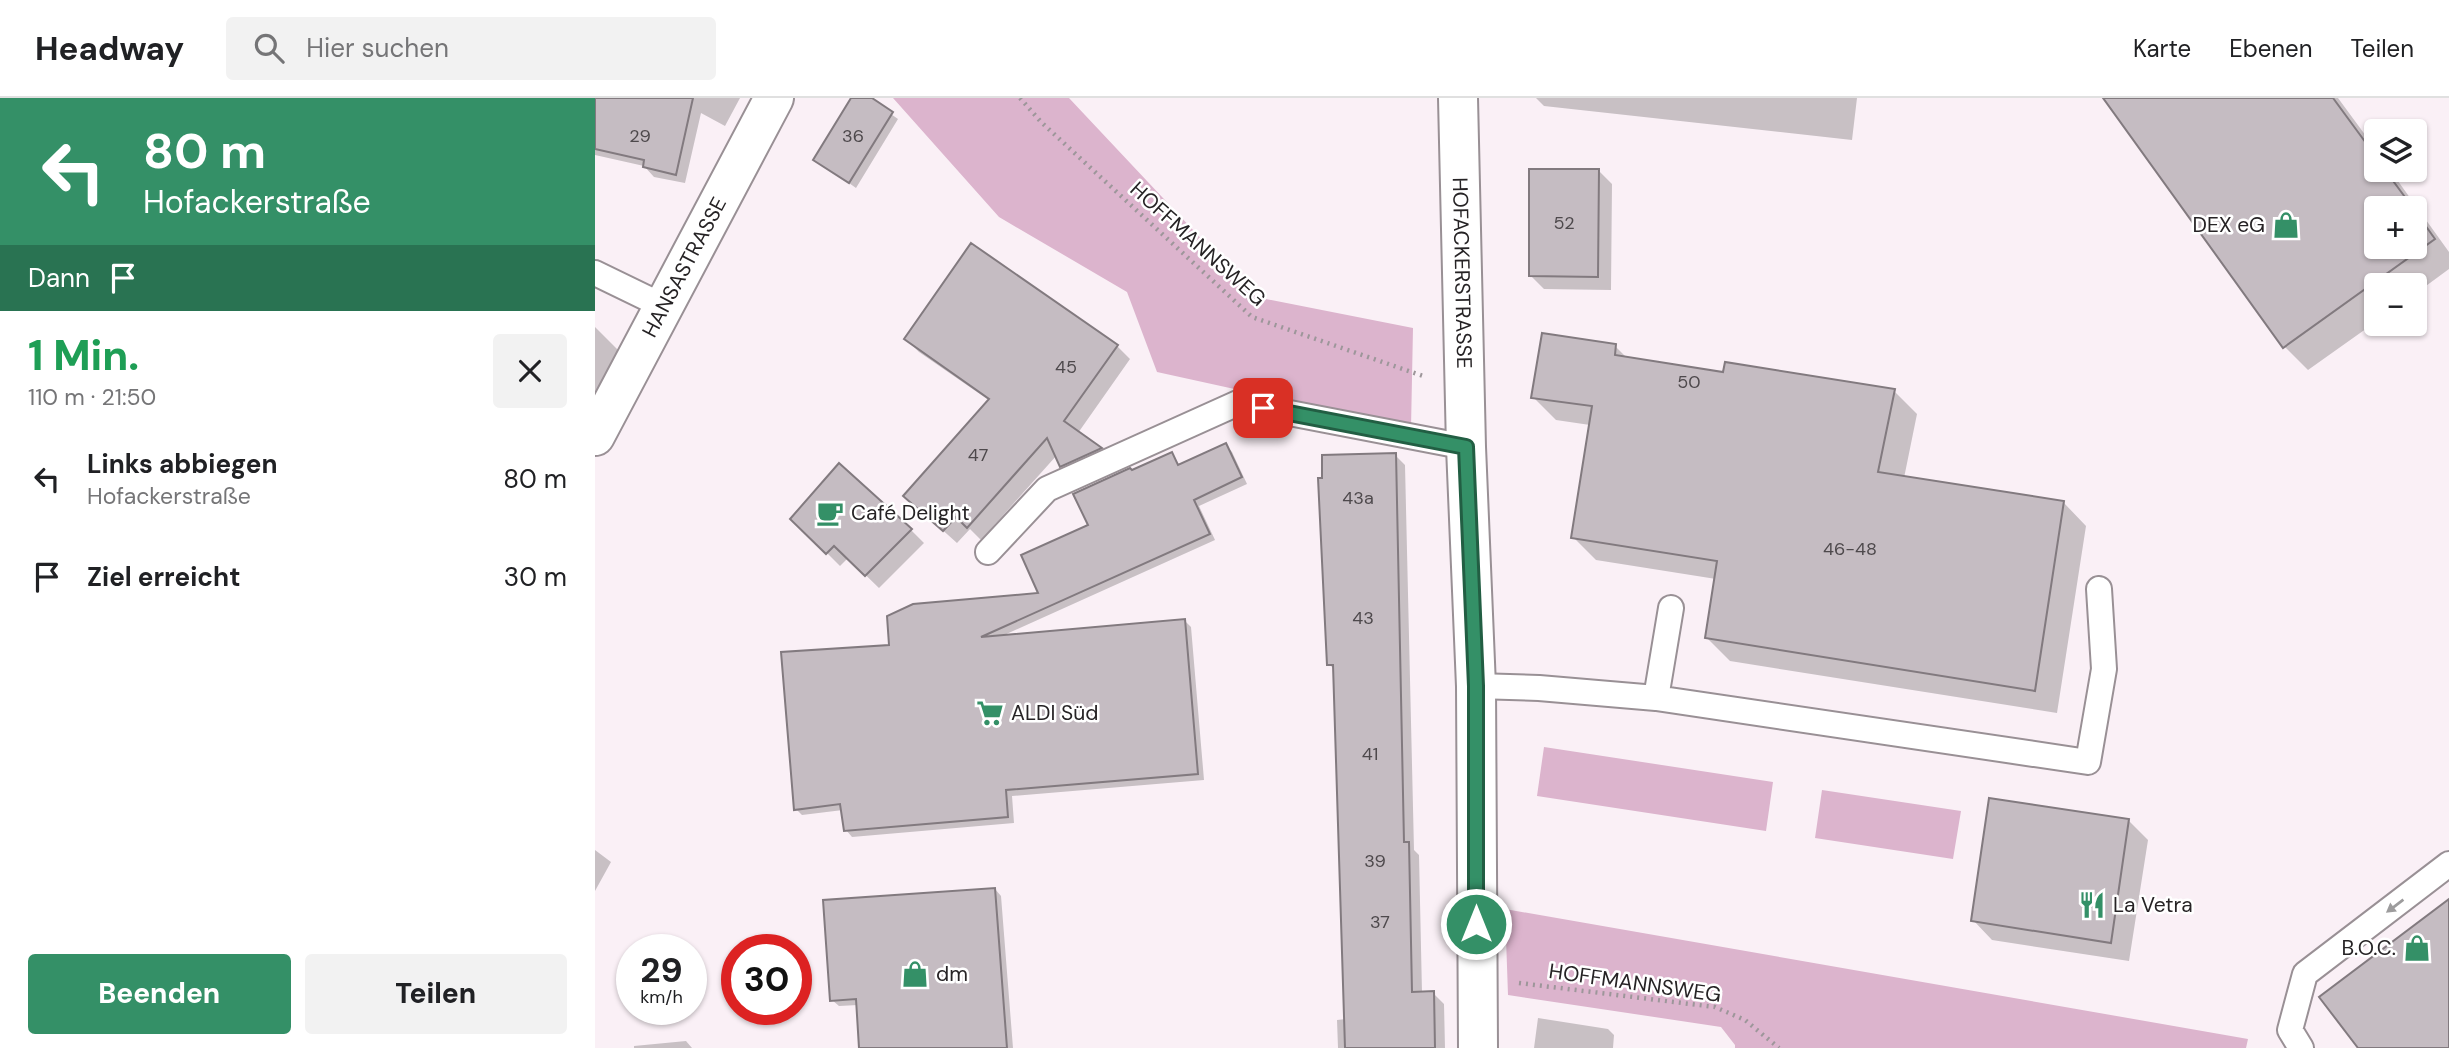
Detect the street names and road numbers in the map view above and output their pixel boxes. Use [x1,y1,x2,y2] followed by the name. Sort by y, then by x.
[1124,176,1272,312] street label: HOFFMANNSWEG
[1446,177,1478,369] street label: HOFACKERSTRASSE
[636,192,733,342] street label: HANSASTRASSE
[1547,957,1723,1009] street label: HOFFMANNSWEG

